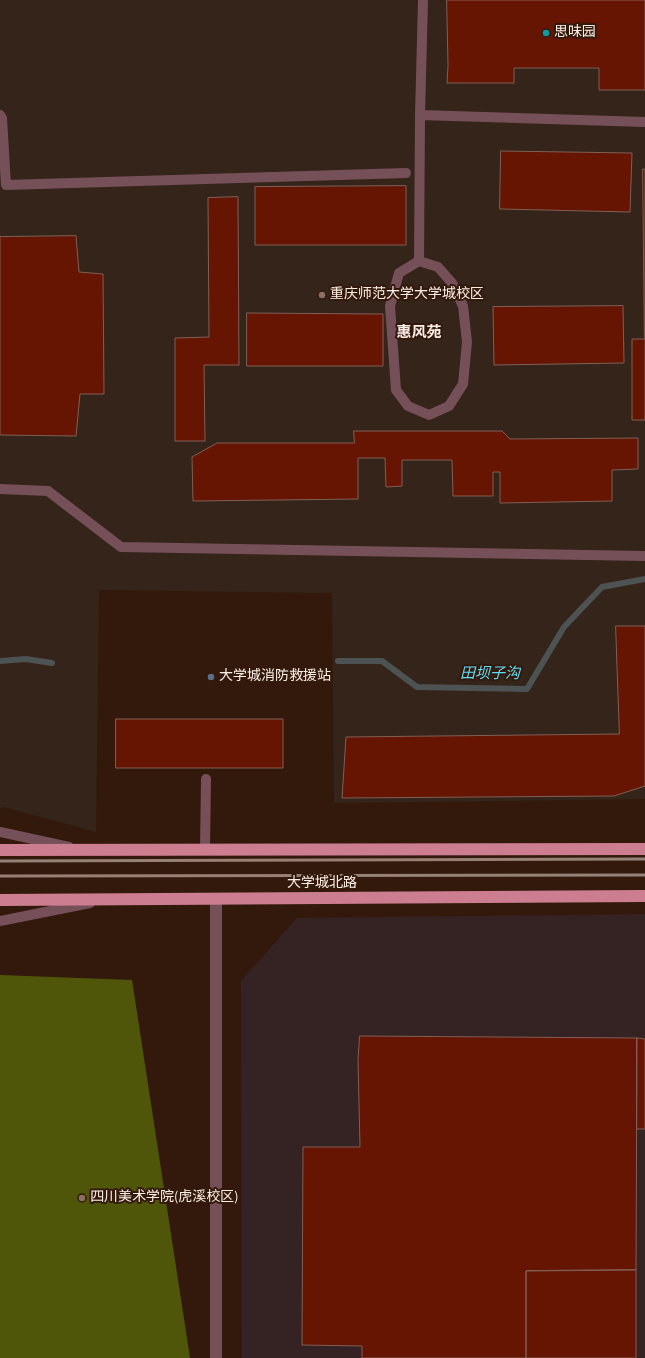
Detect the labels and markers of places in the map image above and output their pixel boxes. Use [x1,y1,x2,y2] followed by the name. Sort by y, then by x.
[554,25,596,41] place label: 思味园
[541,28,551,38] marker: 思味园
[330,287,484,303] place label: 重庆师范大学大学城校区
[317,290,327,300] marker: 重庆师范大学大学城校区
[219,669,331,685] place label: 大学城消防救援站
[206,672,216,682] marker: 大学城消防救援站
[90,1190,238,1206] place label: 四川美术学院(虎溪校区)
[77,1193,87,1203] marker: 四川美术学院(虎溪校区)

